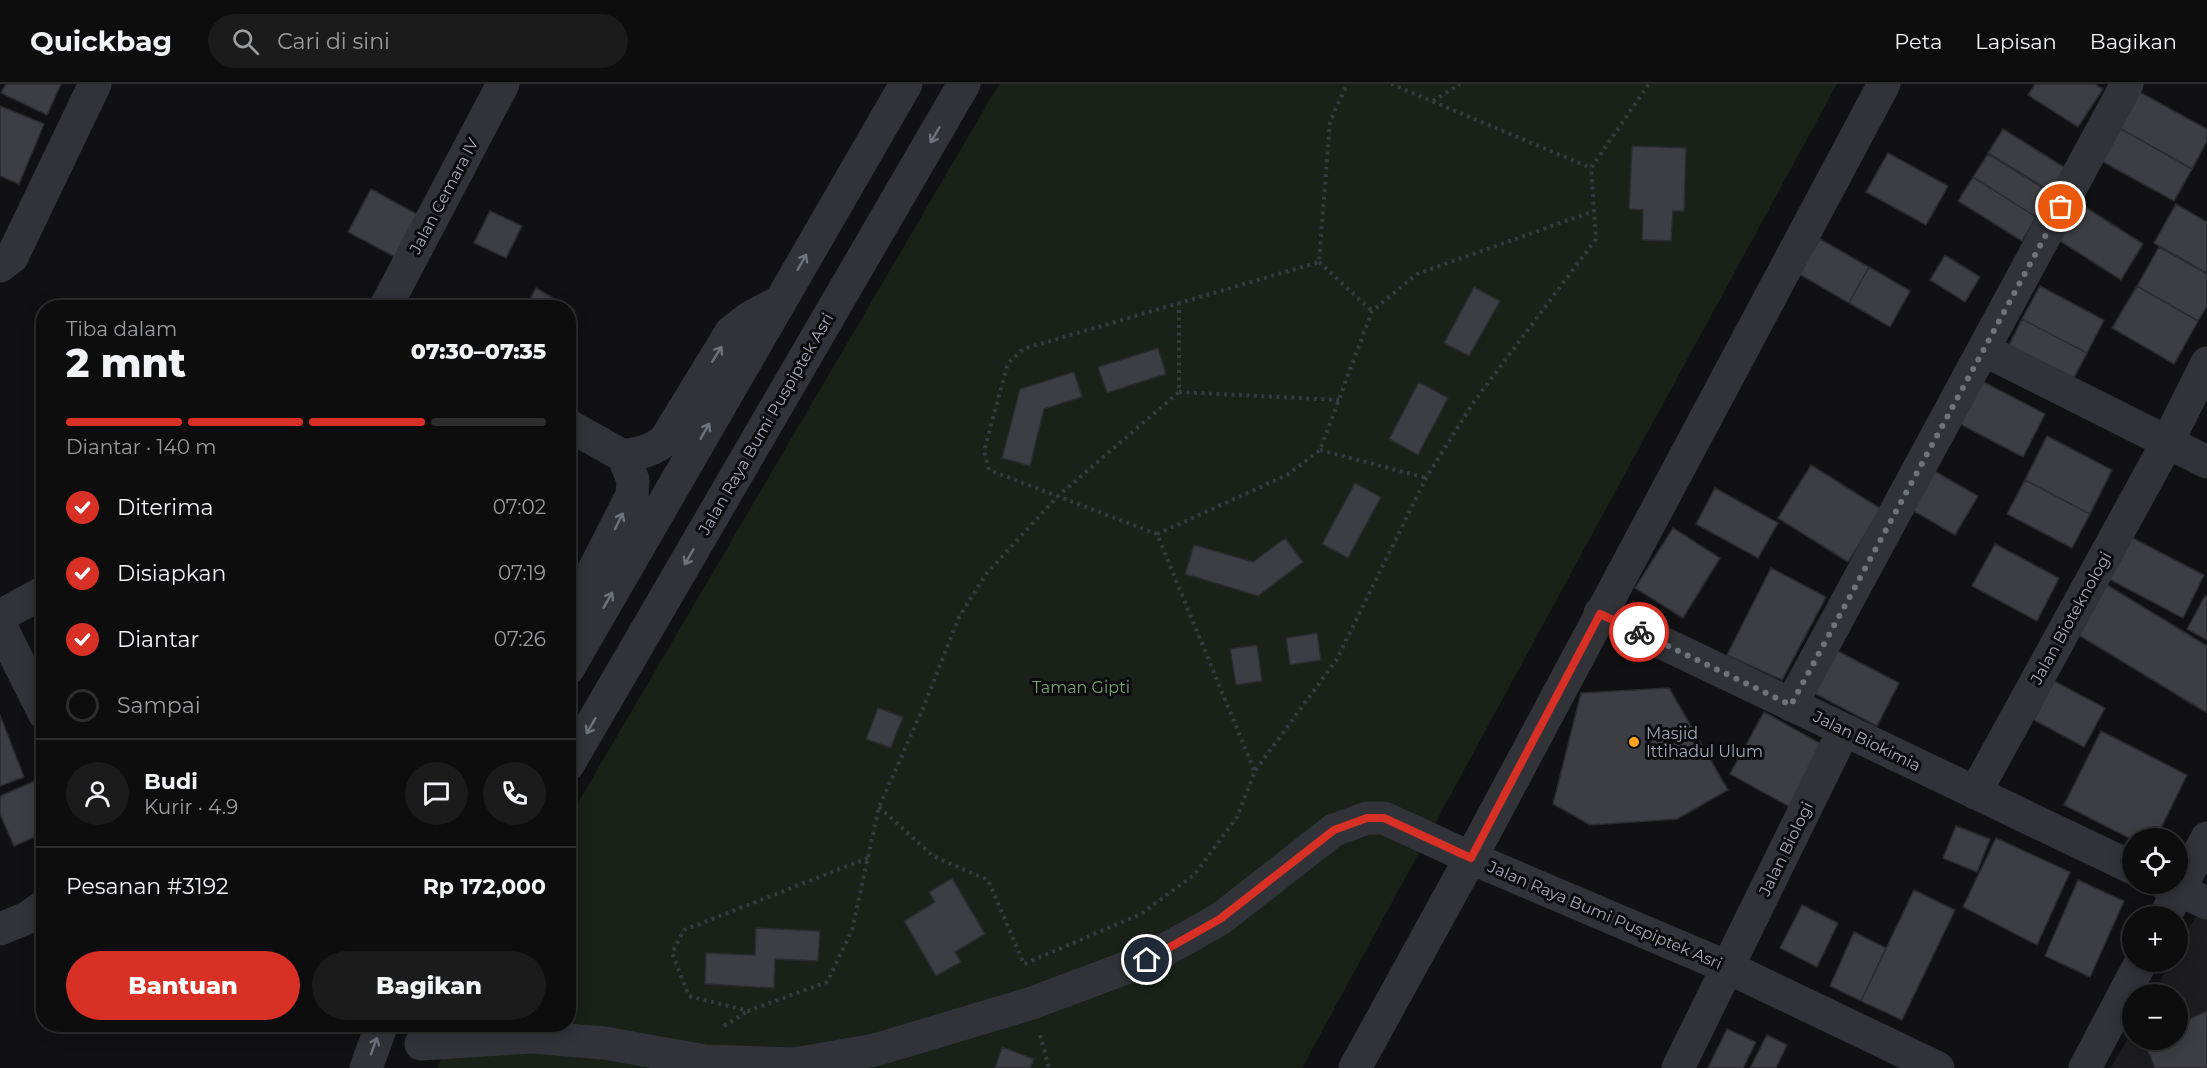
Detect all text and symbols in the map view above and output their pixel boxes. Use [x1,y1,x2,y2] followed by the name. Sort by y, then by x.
[208,14,628,68] search box
[30,24,172,58] text: Quickbag
[229,25,262,58] icon: search
[277,28,390,55] text: Cari di sini
[1894,29,1942,54] text: Peta
[1975,29,2057,54] text: Lapisan
[2090,29,2177,54] text: Bagikan
[929,125,940,143] one-way arrow
[405,134,483,258] street label: Jalan Cemara IV
[2035,181,2086,232] pin
[2044,190,2077,223] icon: bag
[796,254,808,271] one-way arrow
[694,310,837,539] street label: Jalan Raya Bumi Puspiptek Asri
[66,317,177,341] text: Tiba dalam
[411,338,546,365] text: 07:30–07:35
[66,339,186,387] text: 2 mnt
[712,346,724,363] one-way arrow
[699,423,711,440] one-way arrow
[66,435,216,459] text: Diantar · 140 m
[66,491,99,524] icon: check
[117,494,214,521] text: Diterima
[493,495,546,519] text: 07:02
[614,512,626,530] one-way arrow
[683,548,695,565] one-way arrow
[2026,549,2115,688] street label: Jalan Bioteknologi
[66,557,99,590] icon: check
[117,560,226,587] text: Disiapkan
[498,561,546,585] text: 07:19
[603,592,614,610] one-way arrow
[1609,602,1669,662] courier
[1623,616,1656,649] icon: bike
[66,623,99,656] icon: check
[117,626,199,653] text: Diantar
[494,627,546,651] text: 07:26
[1032,678,1130,697] park label: Taman Gipti
[117,692,201,719] text: Sampai
[1809,706,1924,775] street label: Jalan Biokimia
[585,717,597,734] one-way arrow
[1646,724,1763,761] place label: Masjid Ittihadul Ulum
[1627,735,1641,749] marker: Masjid Ittihadul Ulum
[66,762,129,825] button: person
[405,762,468,825] button: chat
[483,762,546,825] button: phone
[144,768,198,795] text: Budi
[144,795,238,819] text: Kurir · 4.9
[1755,799,1817,900] street label: Jalan Biologi
[2122,828,2188,1050] map controls
[2122,828,2188,894] button: locate
[1484,857,1725,973] street label: Jalan Raya Bumi Puspiptek Asri
[66,873,229,900] text: Pesanan #3192
[423,873,546,900] text: Rp 172,000
[2122,906,2188,972] button: +
[1121,934,1172,985] pin
[1130,943,1163,976] icon: home
[66,951,300,1020] button: Bantuan
[312,951,546,1020] button: Bagikan
[2122,984,2188,1050] button: −
[369,1037,380,1056] one-way arrow

